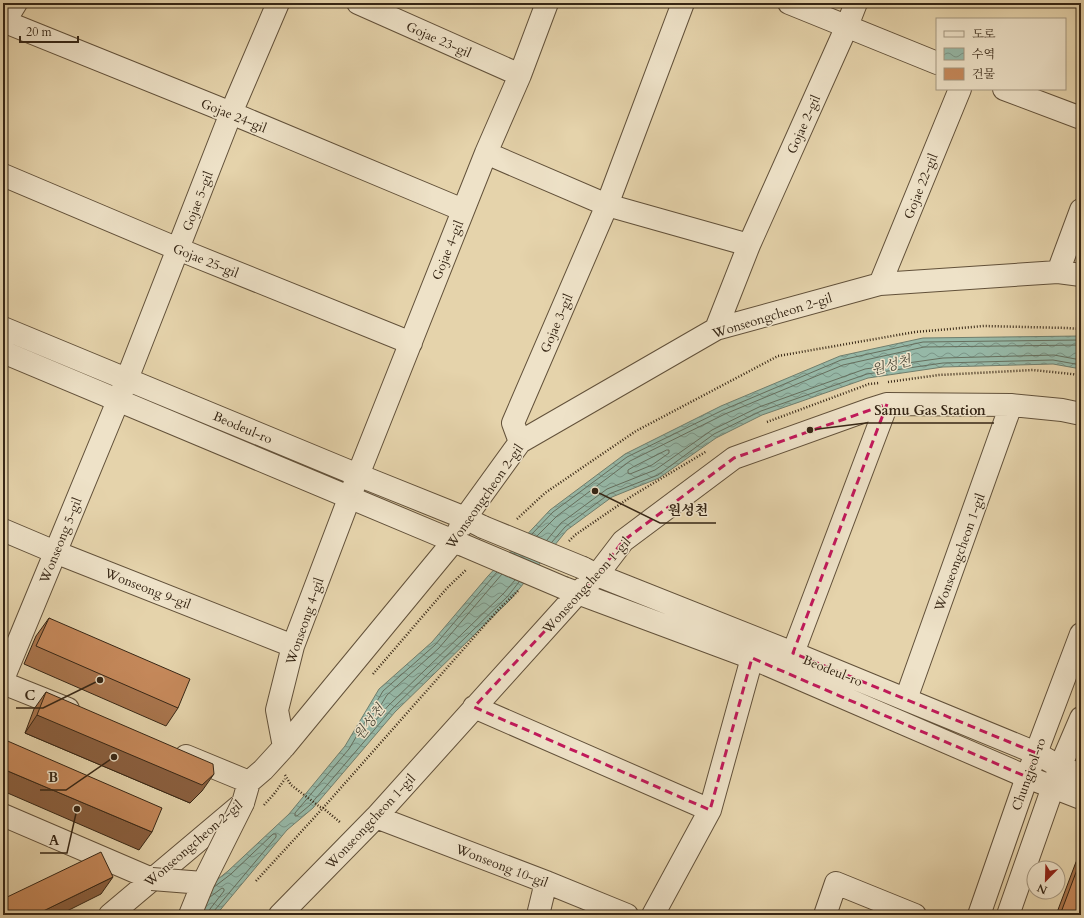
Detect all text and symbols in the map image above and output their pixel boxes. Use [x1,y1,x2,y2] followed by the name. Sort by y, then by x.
[20,18,78,44] scale bar
[403,18,475,63] street label: Gojae 23-gil
[936,18,1066,90] legend
[26,24,53,40] text: 20 m
[972,26,996,42] text: 도로
[972,46,995,62] text: 수역
[972,66,996,82] text: 건물
[783,91,825,157] street label: Gojae 2-gil
[198,95,270,138] street label: Gojae 24-gil
[900,150,943,222] street label: Gojae 22-gil
[178,168,218,234] street label: Gojae 5-gil
[428,217,468,283] street label: Gojae 4-gil
[170,240,242,283] street label: Gojae 25-gil
[709,289,835,343] street label: Wonseongcheon 2-gil
[536,290,578,356] street label: Gojae 3-gil
[869,351,915,380] water label: 원성천
[866,397,994,423] callout: Samu Gas Station
[874,401,986,420] text: Samu Gas Station
[210,407,275,448] street label: Beodeul-ro
[441,440,528,553] street label: Wonseongcheon 2-gil
[930,490,990,615] street label: Wonseongcheon 1-gil
[35,494,87,587] street label: Wonseong 5-gil
[660,497,716,523] callout: 원성천
[668,501,708,520] text: 원성천
[538,533,635,639] street label: Wonseongcheon 1-gil
[101,564,194,614] street label: Wonseong 9-gil
[281,575,328,668] street label: Wonseong 4-gil
[800,651,865,691] street label: Beodeul-ro
[16,682,43,708] callout: C
[25,686,36,705] text: C
[349,699,390,744] water label: 원성천
[1007,735,1050,813] street label: Chungjeol-ro
[40,764,66,790] callout: B
[48,768,58,787] text: B
[321,770,420,874] street label: Wonseongcheon 1-gil
[140,796,247,892] street label: Wonseongcheon 2-gil
[40,827,67,853] callout: A
[49,831,60,850] text: A
[452,840,551,892] street label: Wonseong 10-gil
[1026,860,1066,900] north arrow
[1035,880,1050,898] text: N

